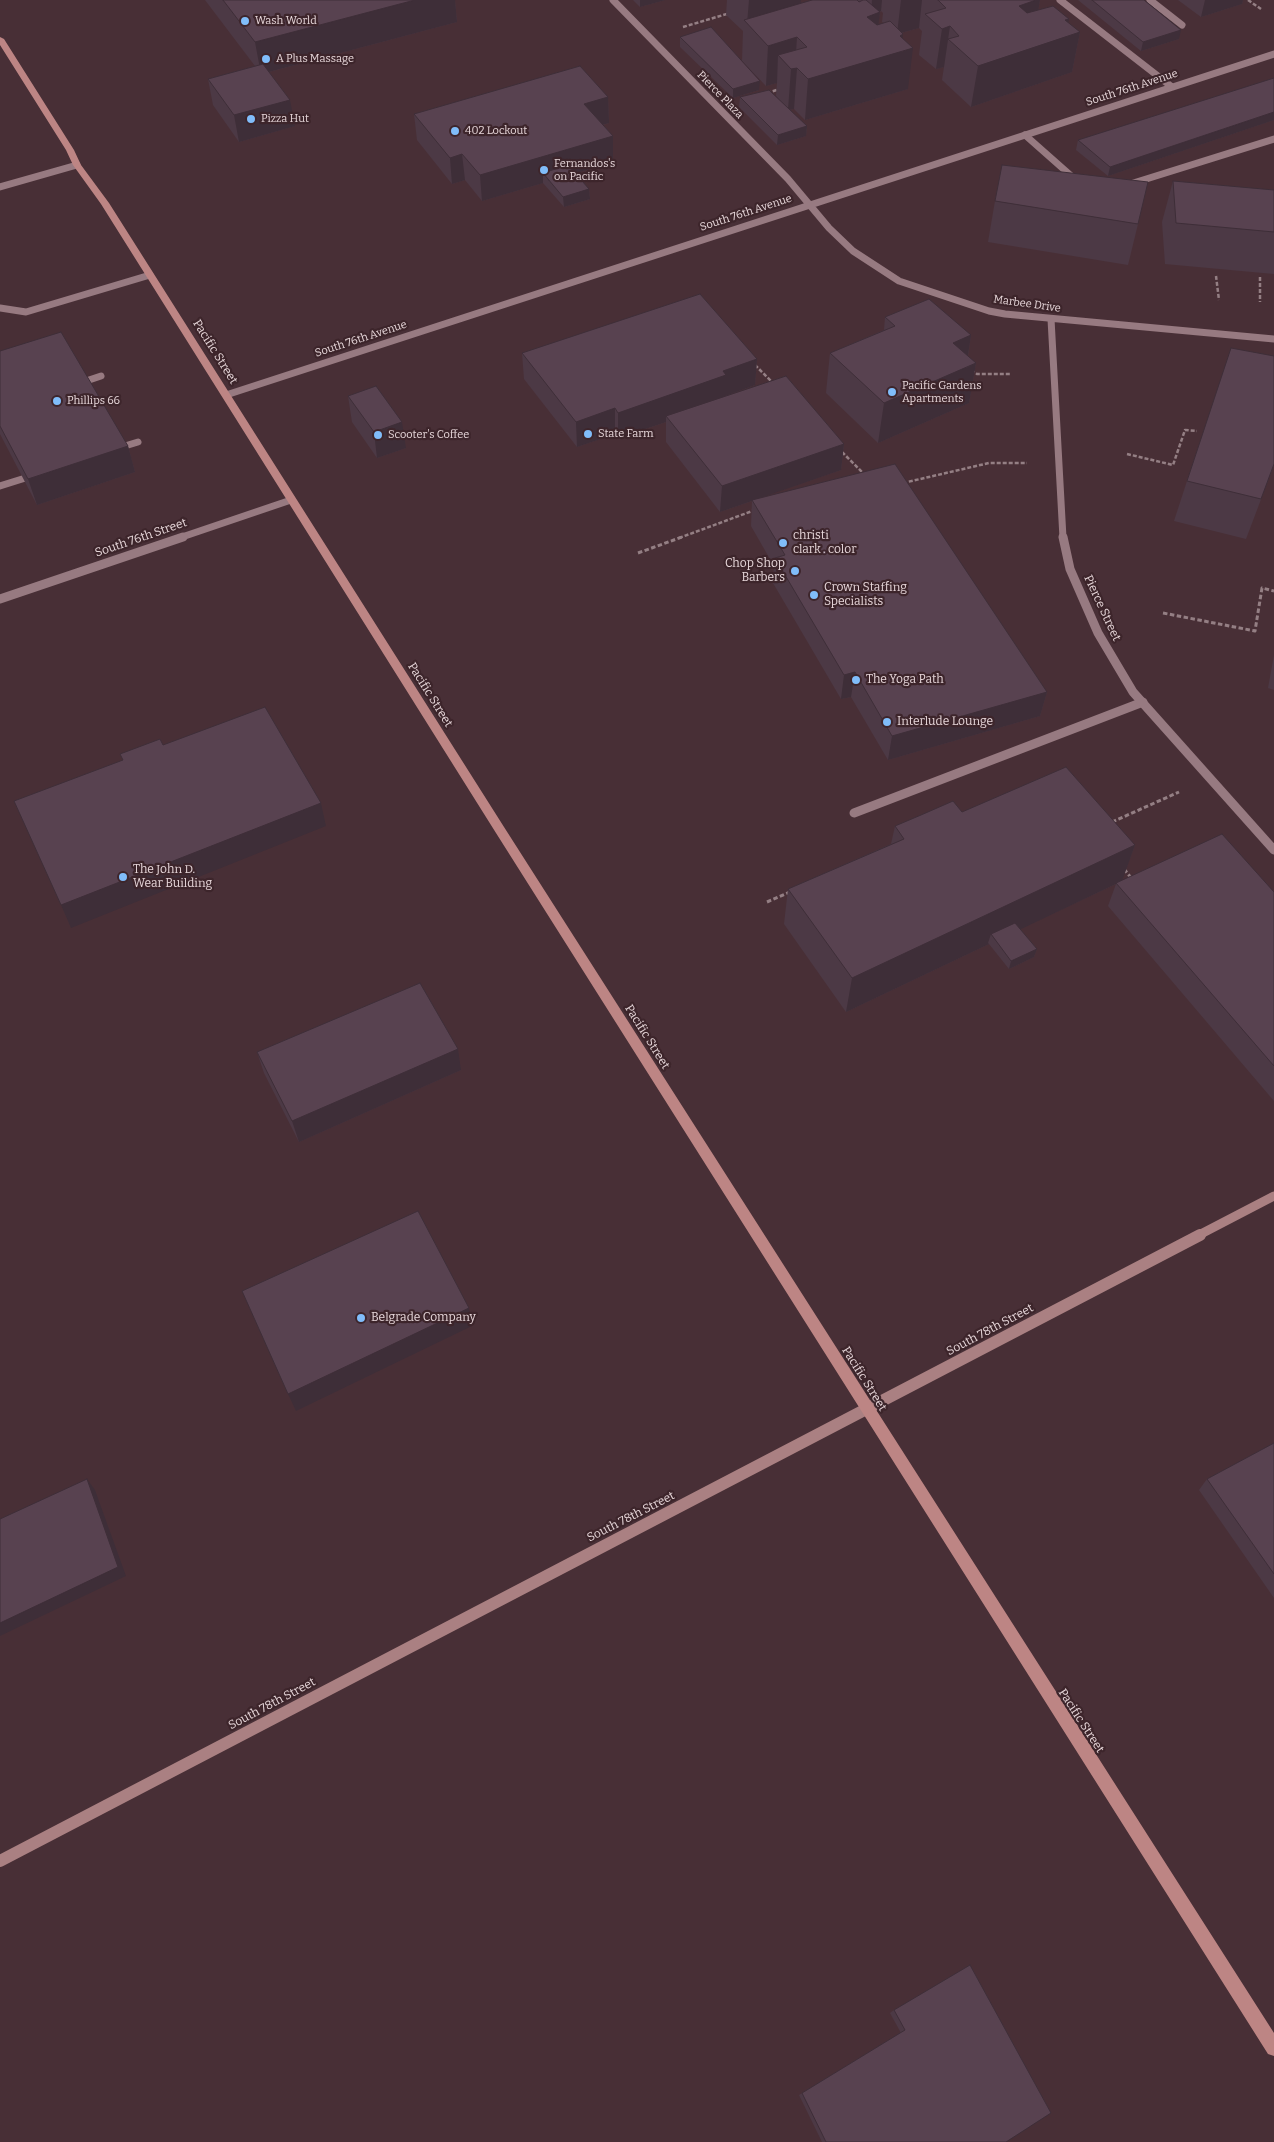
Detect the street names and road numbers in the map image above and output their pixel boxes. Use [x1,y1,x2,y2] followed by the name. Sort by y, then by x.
[1084,67,1180,109] street label: South 76th Avenue
[694,69,746,121] street label: Pierce Plaza
[698,192,794,234] street label: South 76th Avenue
[992,293,1062,315] street label: Marbee Drive
[189,317,241,387] street label: Pacific Street
[313,318,409,360] street label: South 76th Avenue
[93,516,189,560] street label: South 76th Street
[1080,573,1124,643] street label: Pierce Street
[404,660,456,730] street label: Pacific Street
[621,1002,673,1072] street label: Pacific Street
[944,1301,1036,1359] street label: South 78th Street
[838,1344,890,1414] street label: Pacific Street
[585,1489,677,1545] street label: South 78th Street
[226,1675,318,1733] street label: South 78th Street
[1055,1686,1107,1756] street label: Pacific Street

